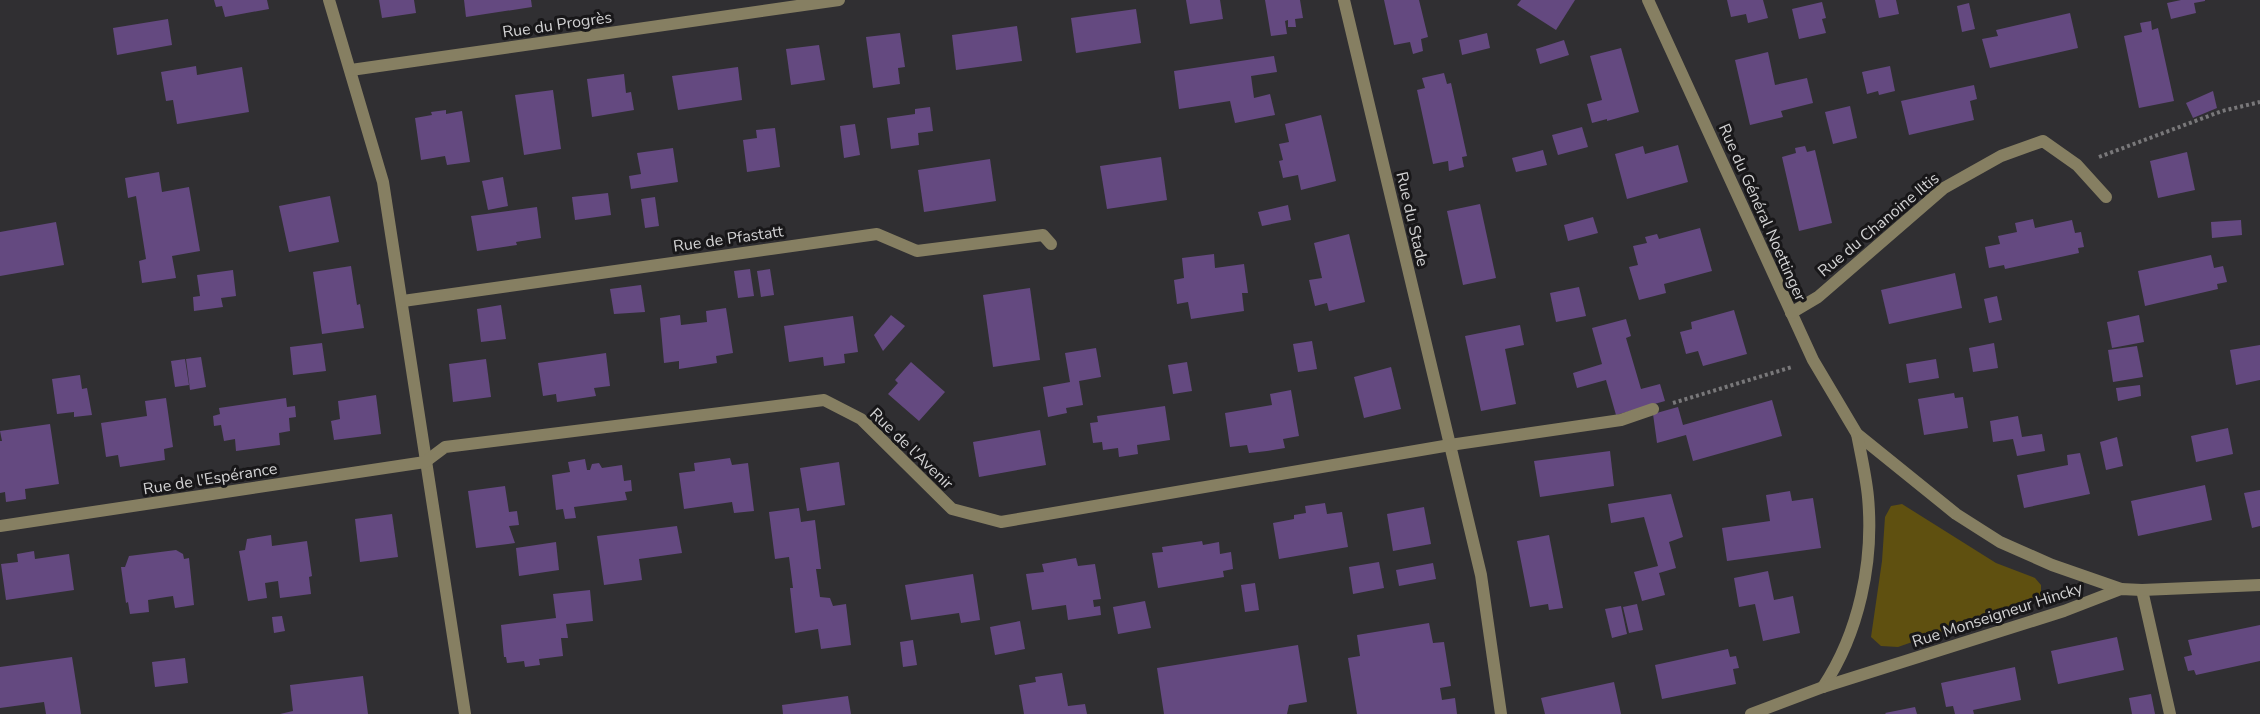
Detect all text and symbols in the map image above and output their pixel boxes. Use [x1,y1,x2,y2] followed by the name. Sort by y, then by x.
[501,6,613,44] street label: Rue du Progrès
[1713,120,1811,305] street label: Rue du Général Noettinger
[1813,167,1944,282] street label: Rue du Chanoine Iltis
[1390,170,1434,269] street label: Rue du Stade
[672,220,785,258] street label: Rue de Pfastatt
[865,403,958,494] street label: Rue de l'Avenir
[141,458,279,500] street label: Rue de l'Espérance
[1909,577,2086,653] street label: Rue Monseigneur Hincky

